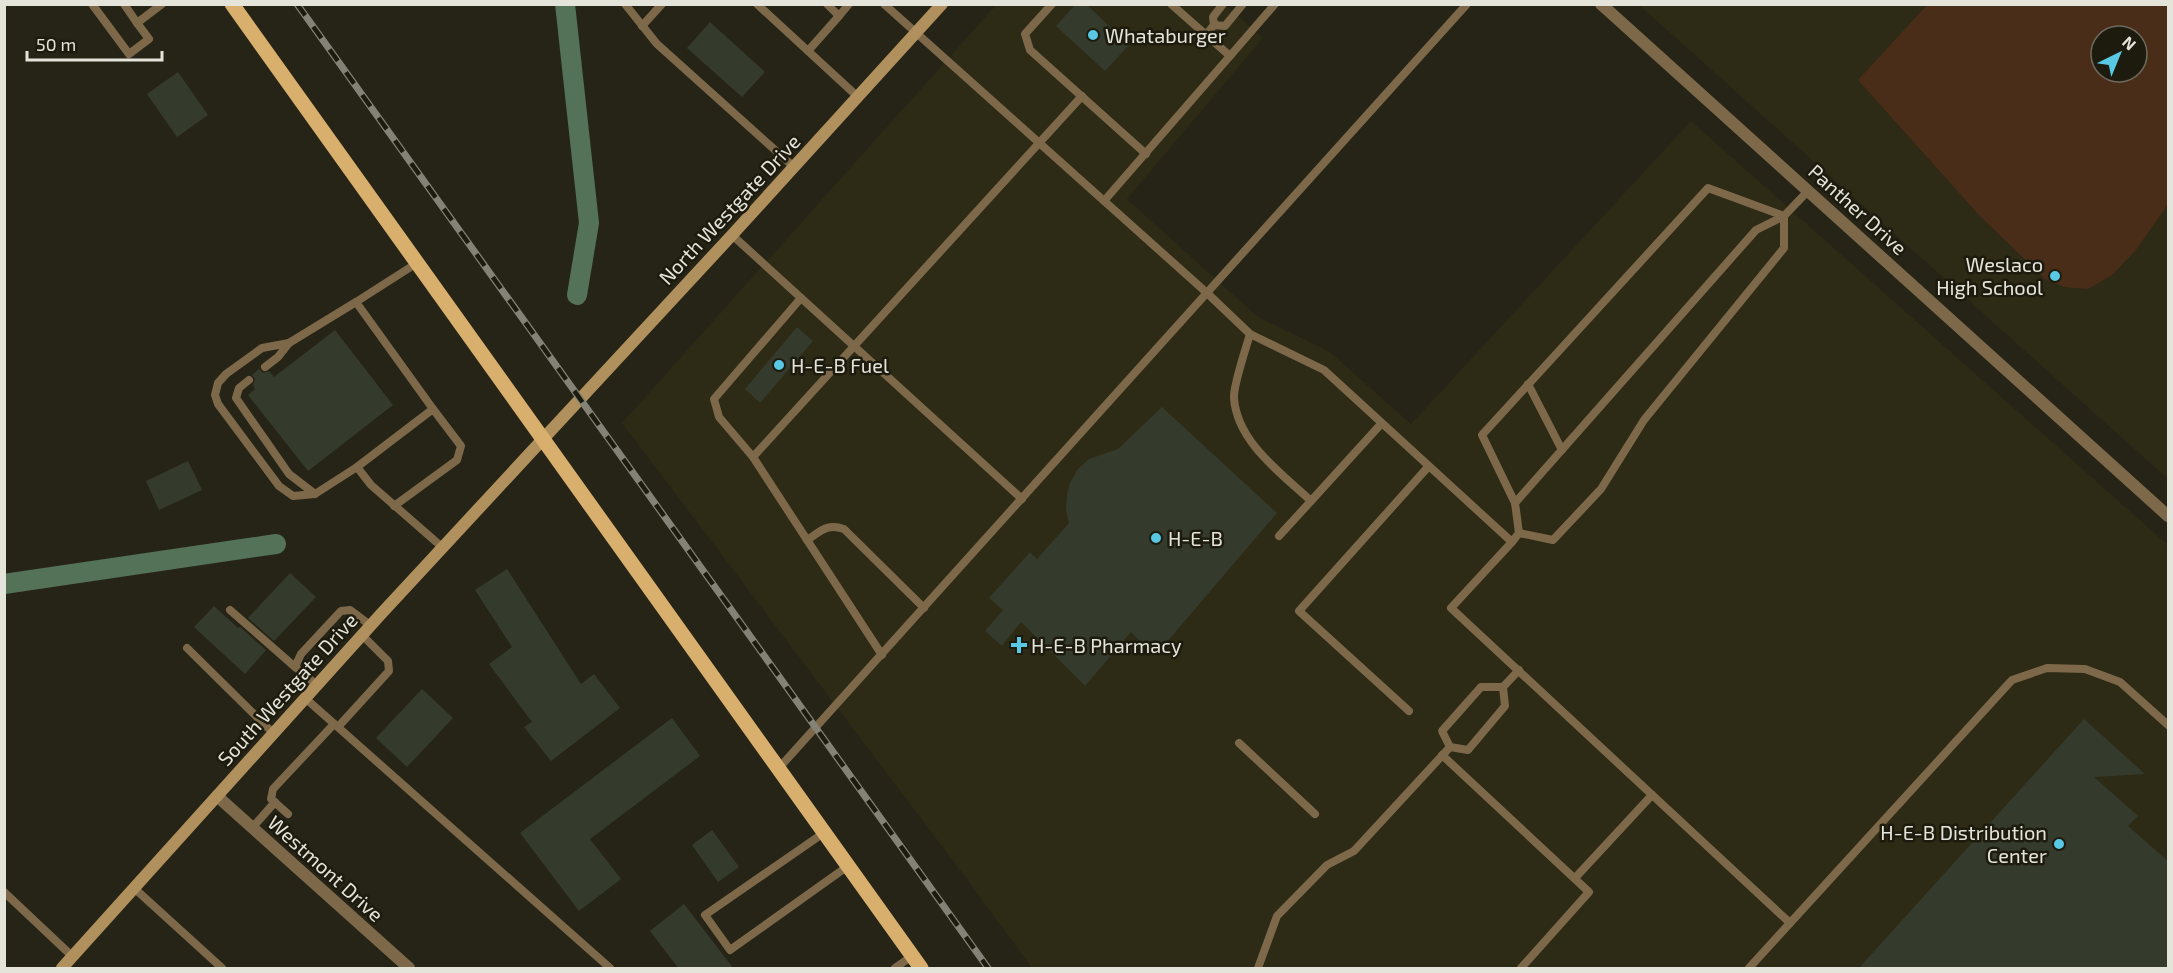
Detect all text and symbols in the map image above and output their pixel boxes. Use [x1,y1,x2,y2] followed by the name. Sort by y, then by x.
[1105,23,1226,47] place label: Whataburger
[27,24,162,62] scale bar
[2089,24,2149,84] north arrow
[1086,28,1100,42] marker: Whataburger
[2119,32,2140,54] text: N
[36,33,76,55] text: 50 m
[653,129,805,289] street label: North Westgate Drive
[1804,159,1912,259] street label: Panther Drive
[1936,252,2043,299] place label: Weslaco High School
[2048,269,2062,283] marker: Weslaco High School
[791,353,889,377] place label: H-E-B Fuel
[772,358,786,372] marker: H-E-B Fuel
[1168,526,1223,550] place label: H-E-B
[1149,531,1163,545] marker: H-E-B
[212,608,362,770] street label: South Westgate Drive
[1031,633,1182,657] place label: H-E-B Pharmacy
[1012,638,1026,652] marker: H-E-B Pharmacy
[263,810,389,926] street label: Westmont Drive
[1880,820,2047,867] place label: H-E-B Distribution Center
[2052,837,2066,851] marker: H-E-B Distribution Center

